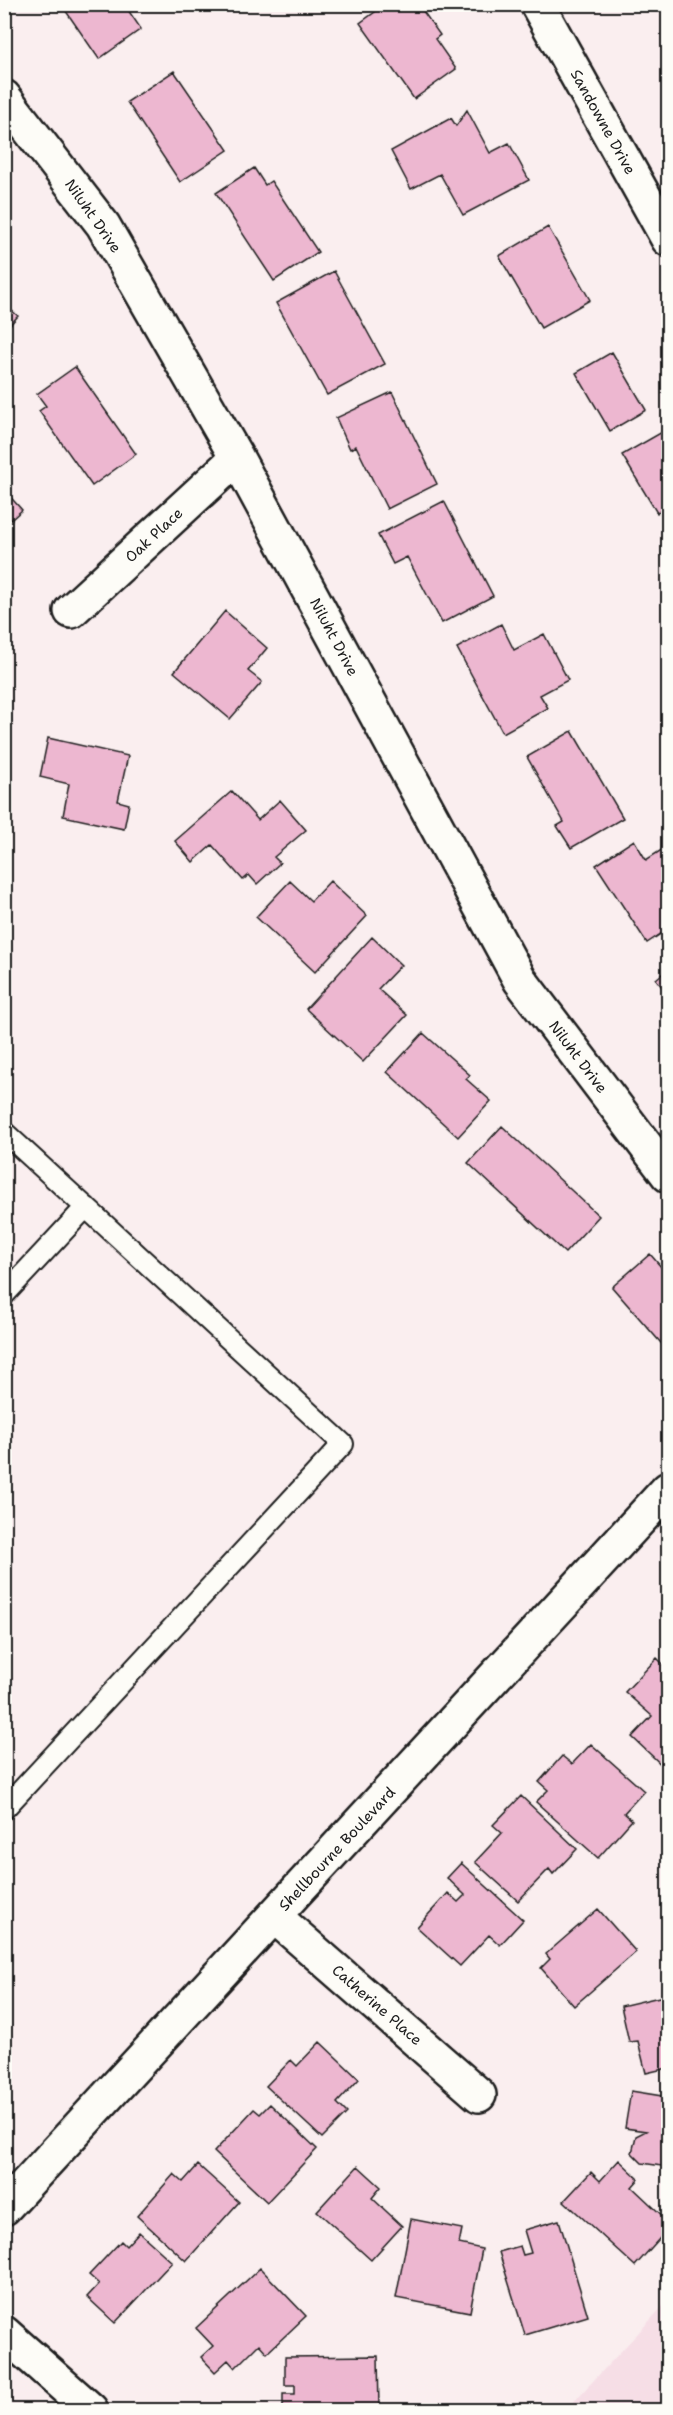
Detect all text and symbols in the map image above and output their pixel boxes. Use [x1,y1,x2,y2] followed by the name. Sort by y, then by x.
[566,66,640,178] street label: Sandowne Drive
[60,175,126,257] street label: Niluht Drive
[121,503,187,567] street label: Oak Place
[305,594,363,680] street label: Niluht Drive
[544,1017,612,1097] street label: Niluht Drive
[274,1782,400,1915] street label: Shellbourne Boulevard
[328,1960,426,2050] street label: Catherine Place

